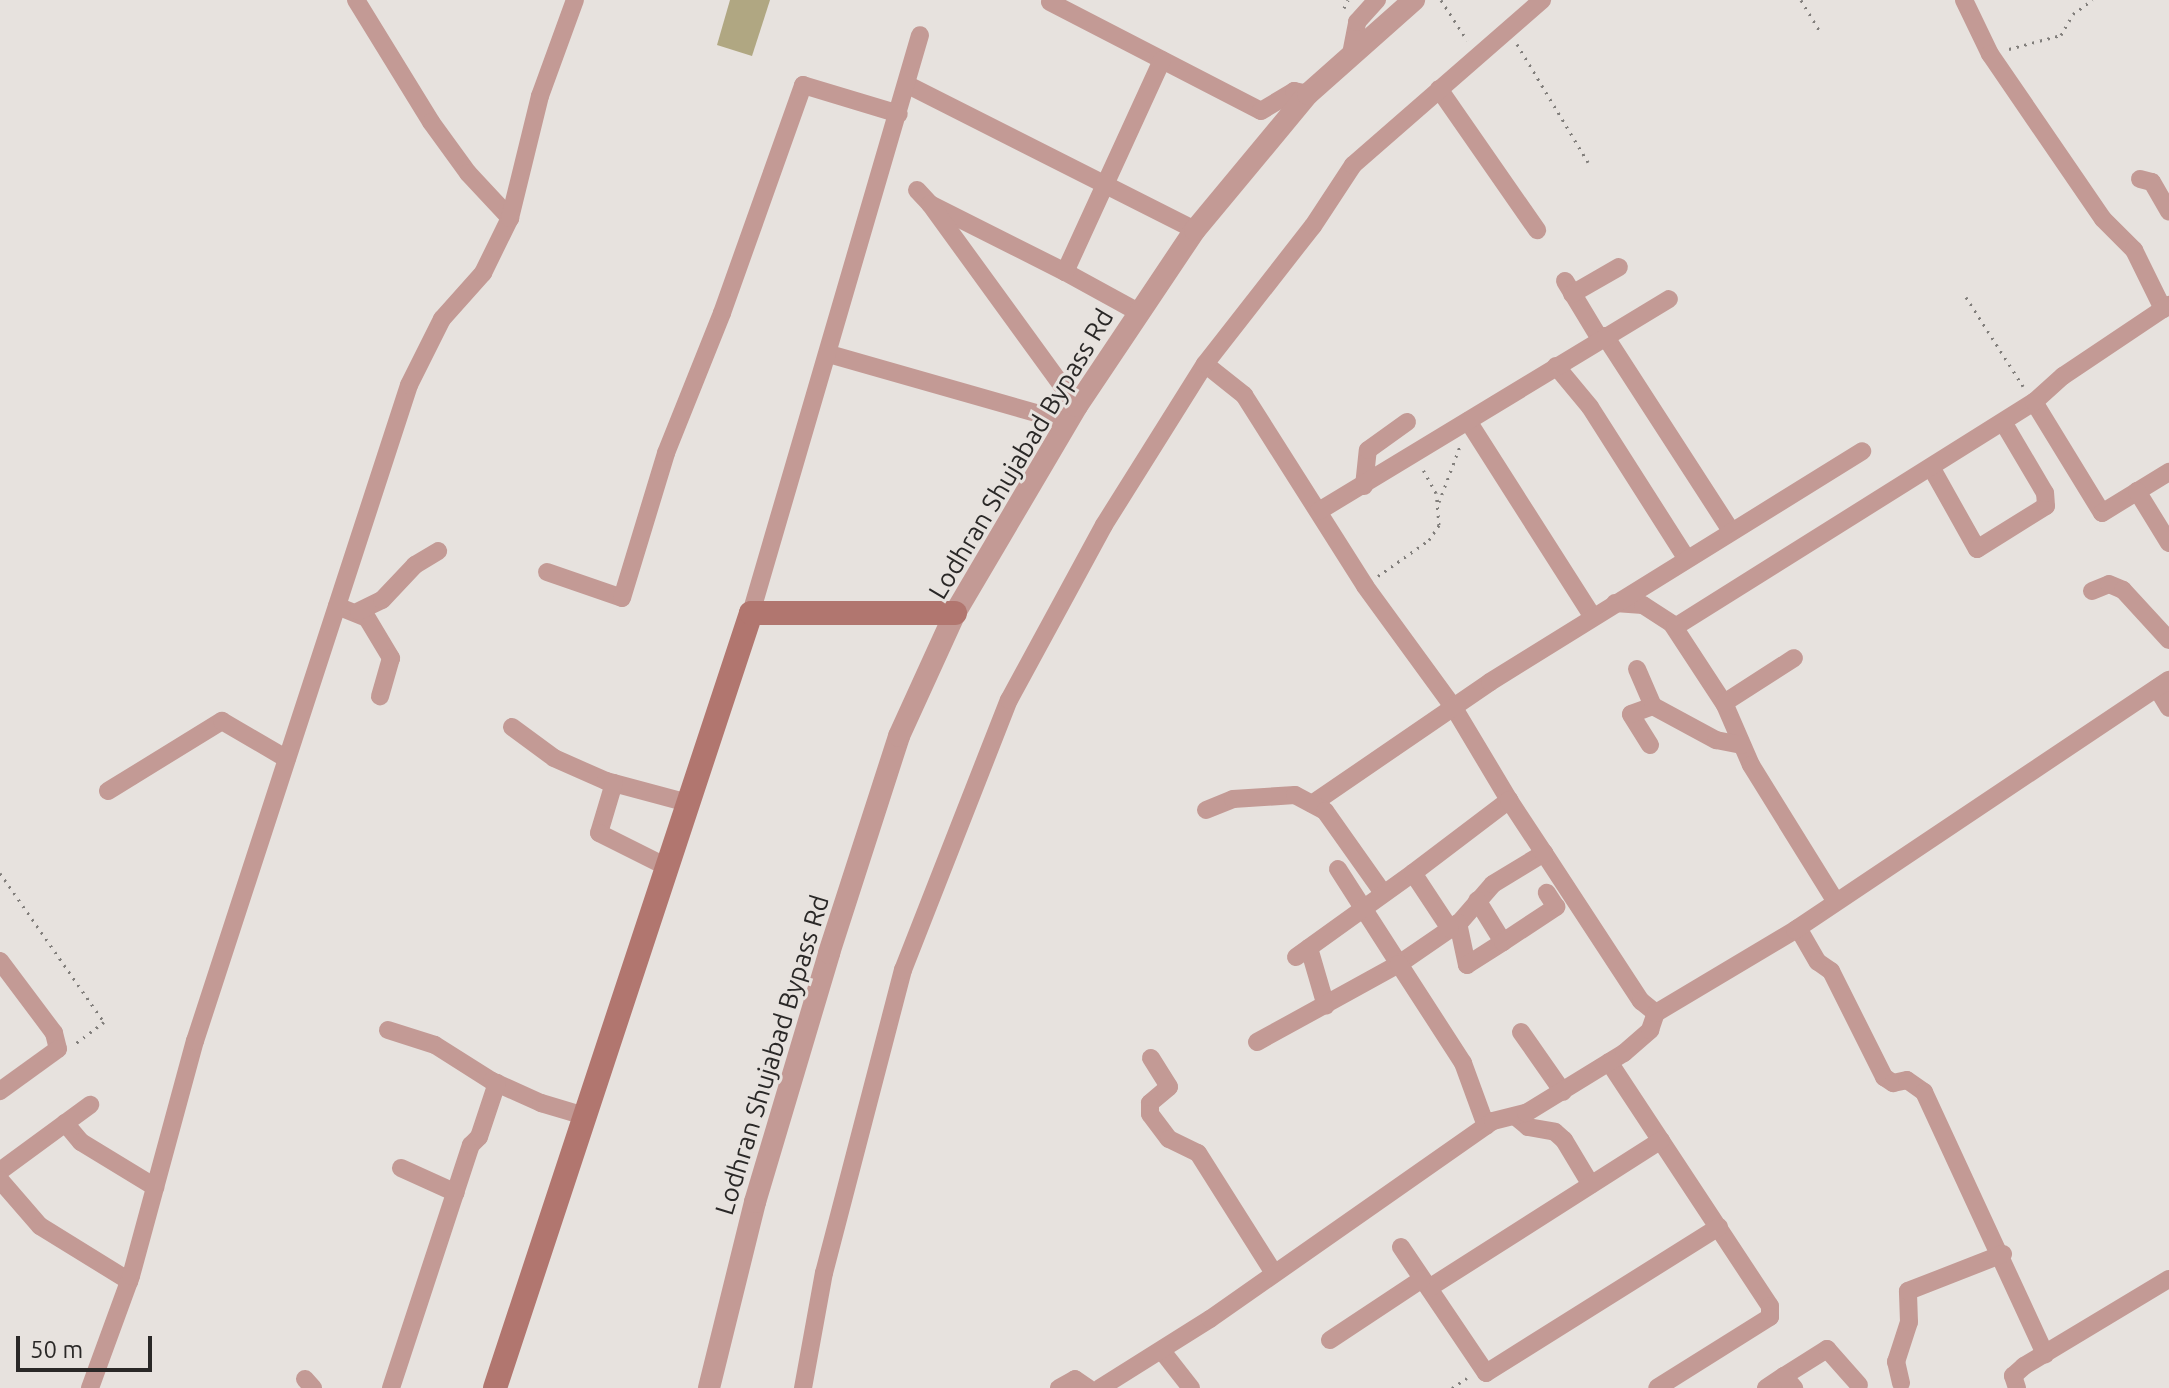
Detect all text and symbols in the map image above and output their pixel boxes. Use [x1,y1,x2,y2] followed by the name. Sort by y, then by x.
[922,303,1120,605] street label: Lodhran Shujabad Bypass Rd
[708,891,836,1219] street label: Lodhran Shujabad Bypass Rd
[20,1320,156,1370] scale bar
[30,1336,83,1363] text: 50 m

